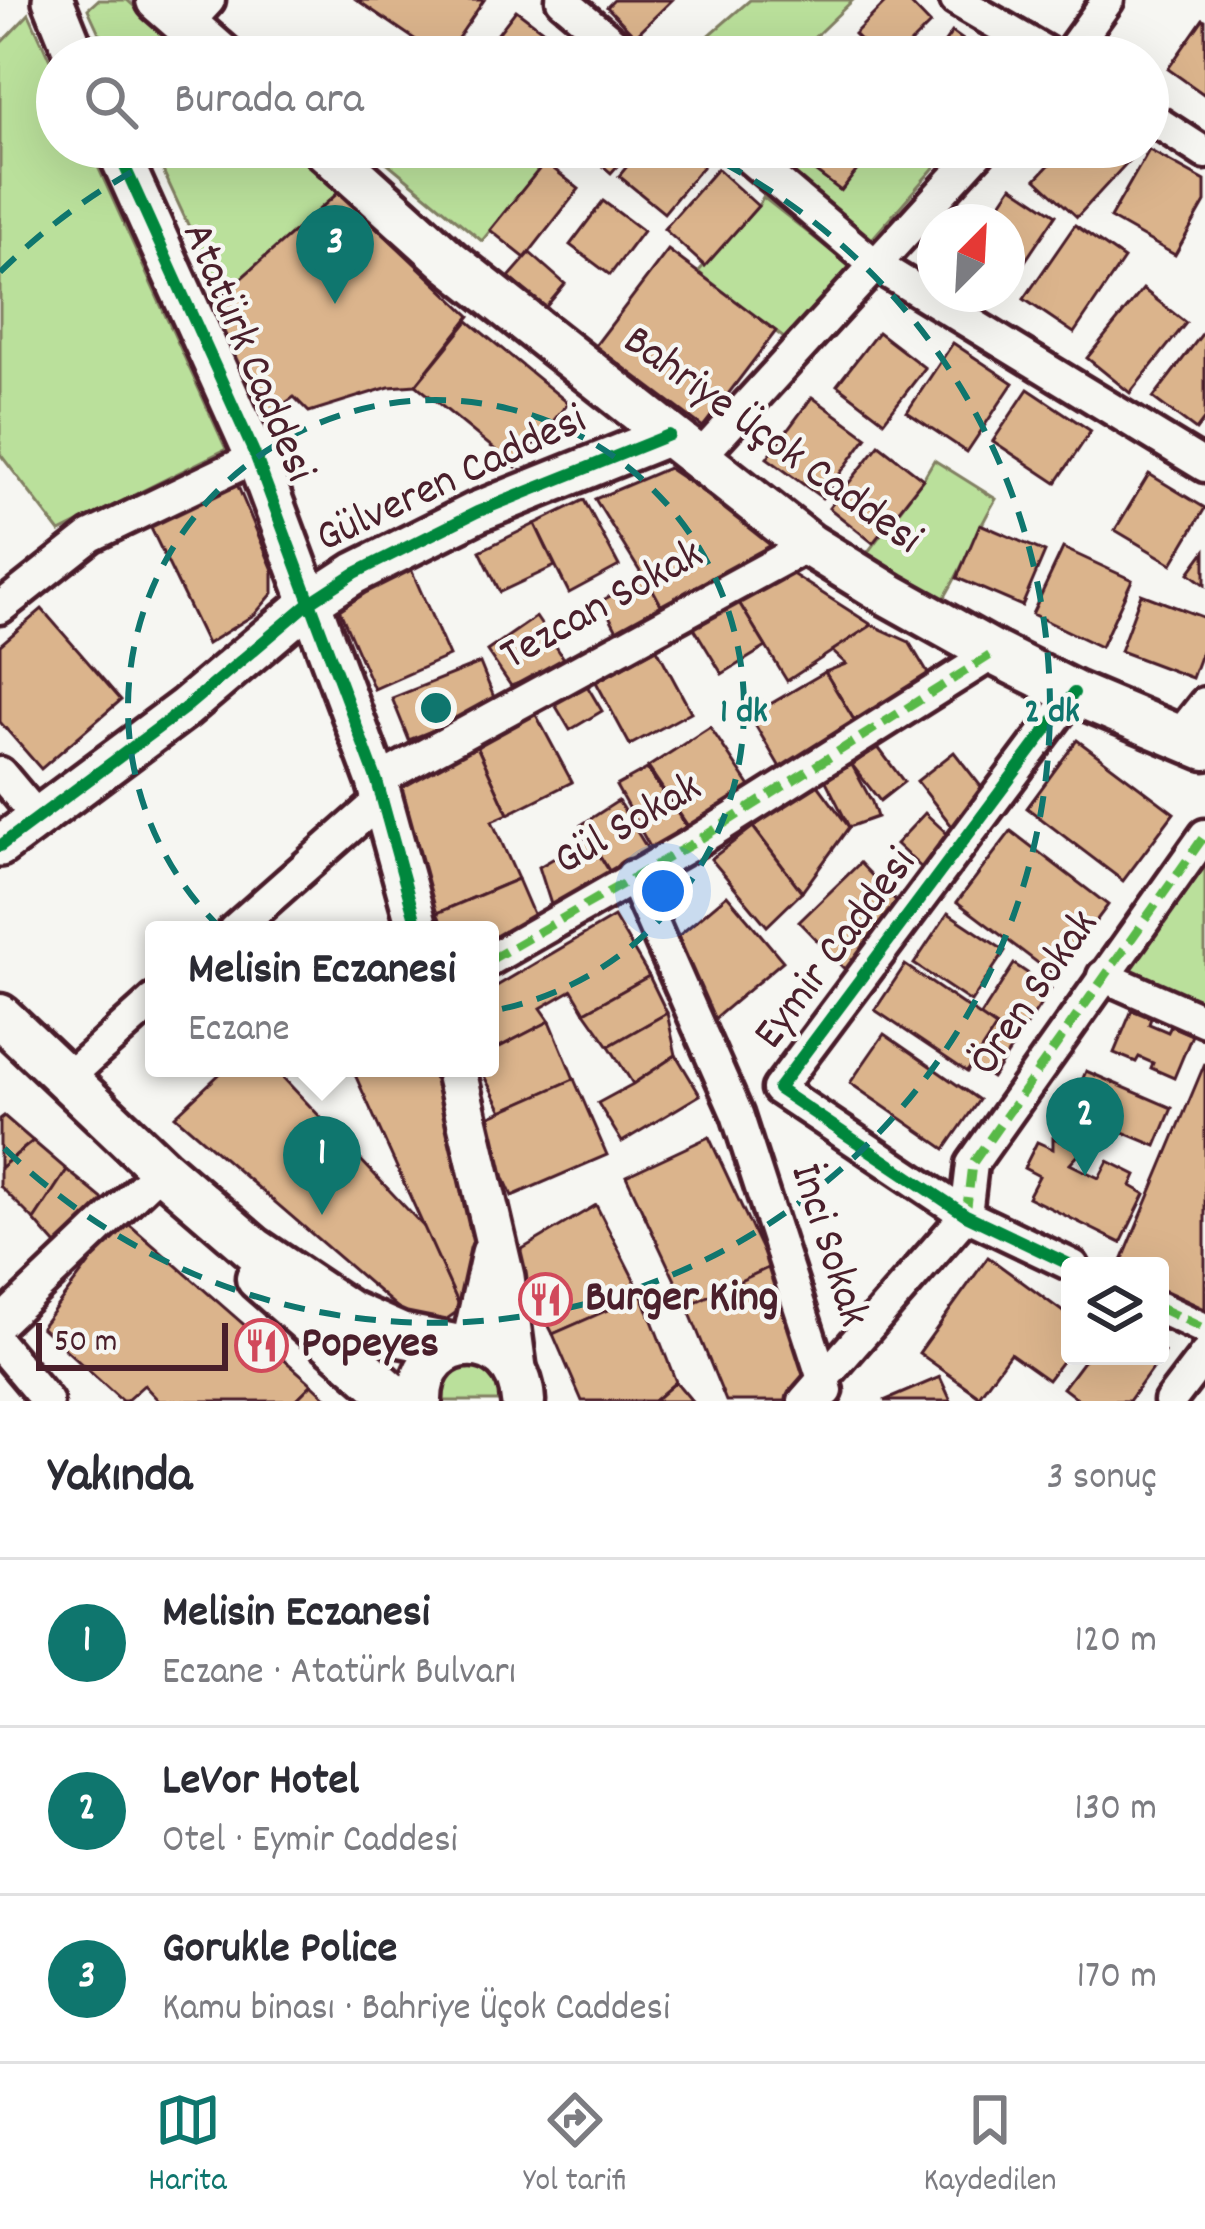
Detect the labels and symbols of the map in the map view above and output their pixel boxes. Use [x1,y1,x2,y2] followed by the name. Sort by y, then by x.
[917,204,1025,312] north arrow
[296,205,374,304] pin: 3
[163,213,329,493] street label: Atatürk Caddesi
[608,311,934,573] street label: Bahriye Üçok Caddesi
[306,390,598,572] street label: Gülveren Caddesi
[490,525,716,689] street label: Tezcan Sokak
[415,687,457,729] centre of rings
[720,688,768,740] text: 1 dk
[1024,688,1080,740] text: 2 dk
[543,758,715,894] street label: Gül Sokak
[740,836,934,1064] street label: Eymir Caddesi
[633,861,693,921] your location
[955,898,1117,1090] street label: Ören Sokak
[1046,1077,1124,1176] pin: 2
[283,1116,361,1215] pin: 1
[771,1156,883,1336] street label: İnci Sokak
[585,1268,778,1332] place label: Burger King
[518,1272,574,1328] restaurant icon: Burger King
[301,1314,439,1378] place label: Popeyes
[36,1317,228,1370] scale bar
[234,1318,290,1374] restaurant icon: Popeyes

